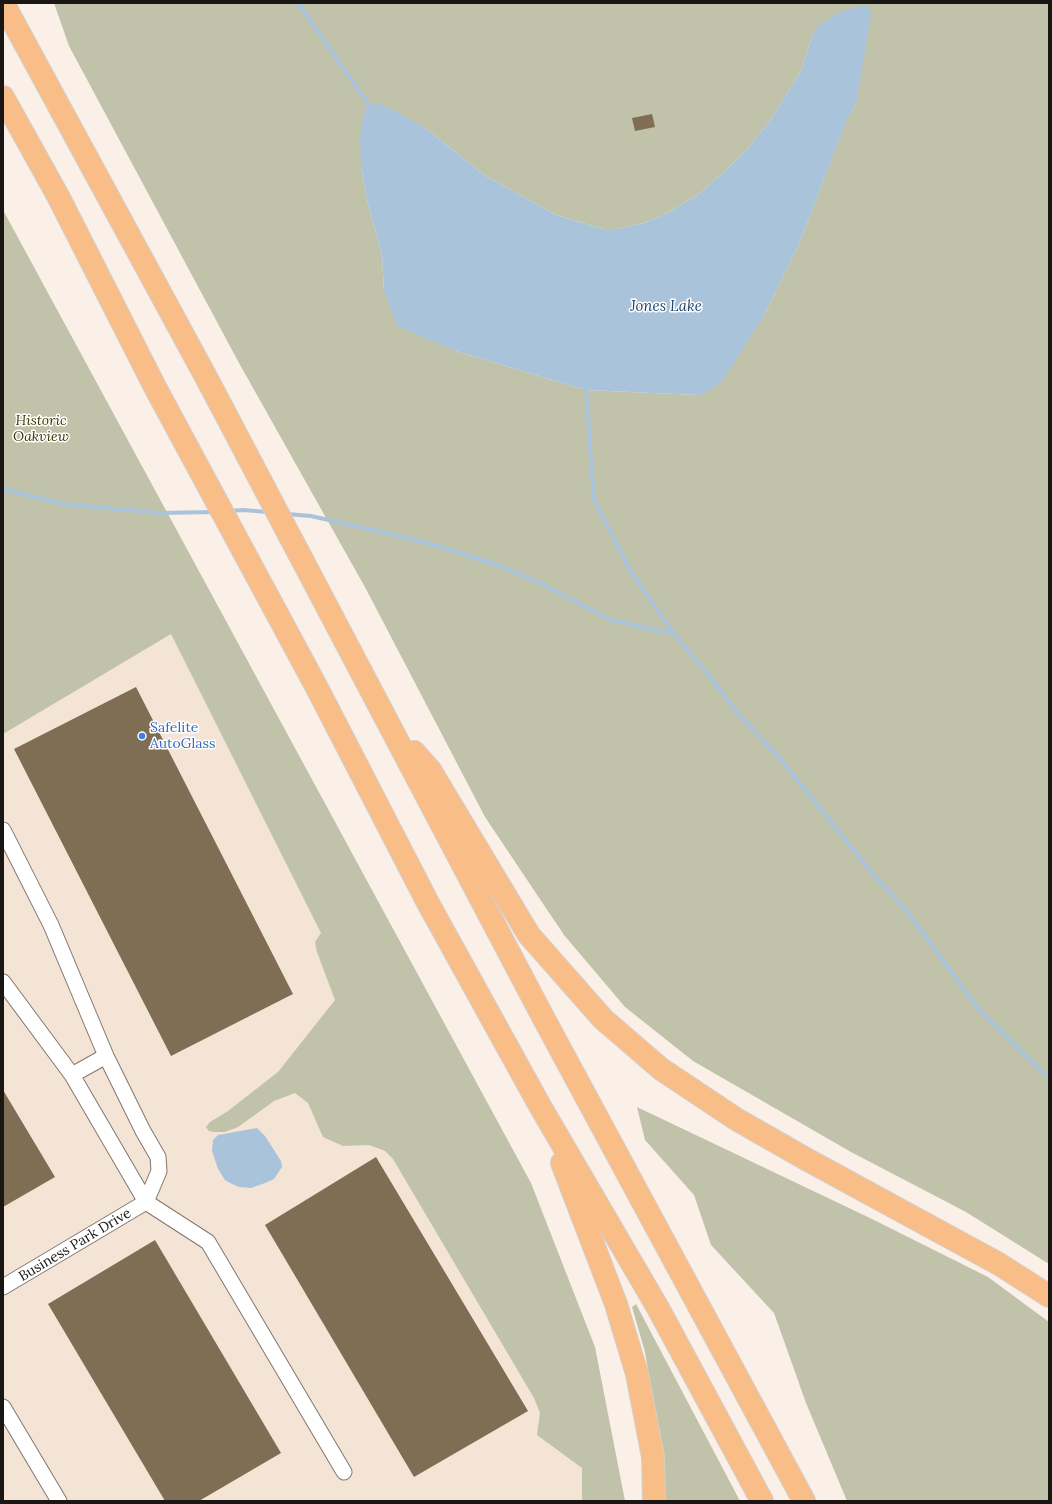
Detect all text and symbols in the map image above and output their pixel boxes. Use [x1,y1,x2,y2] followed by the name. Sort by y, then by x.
[630,298,702,316] water label: Jones Lake
[13,413,69,446] park label: Historic Oakview
[150,720,215,752] place label: Safelite AutoGlass
[137,731,147,741] marker: Safelite AutoGlass
[16,1205,134,1285] street label: Business Park Drive

